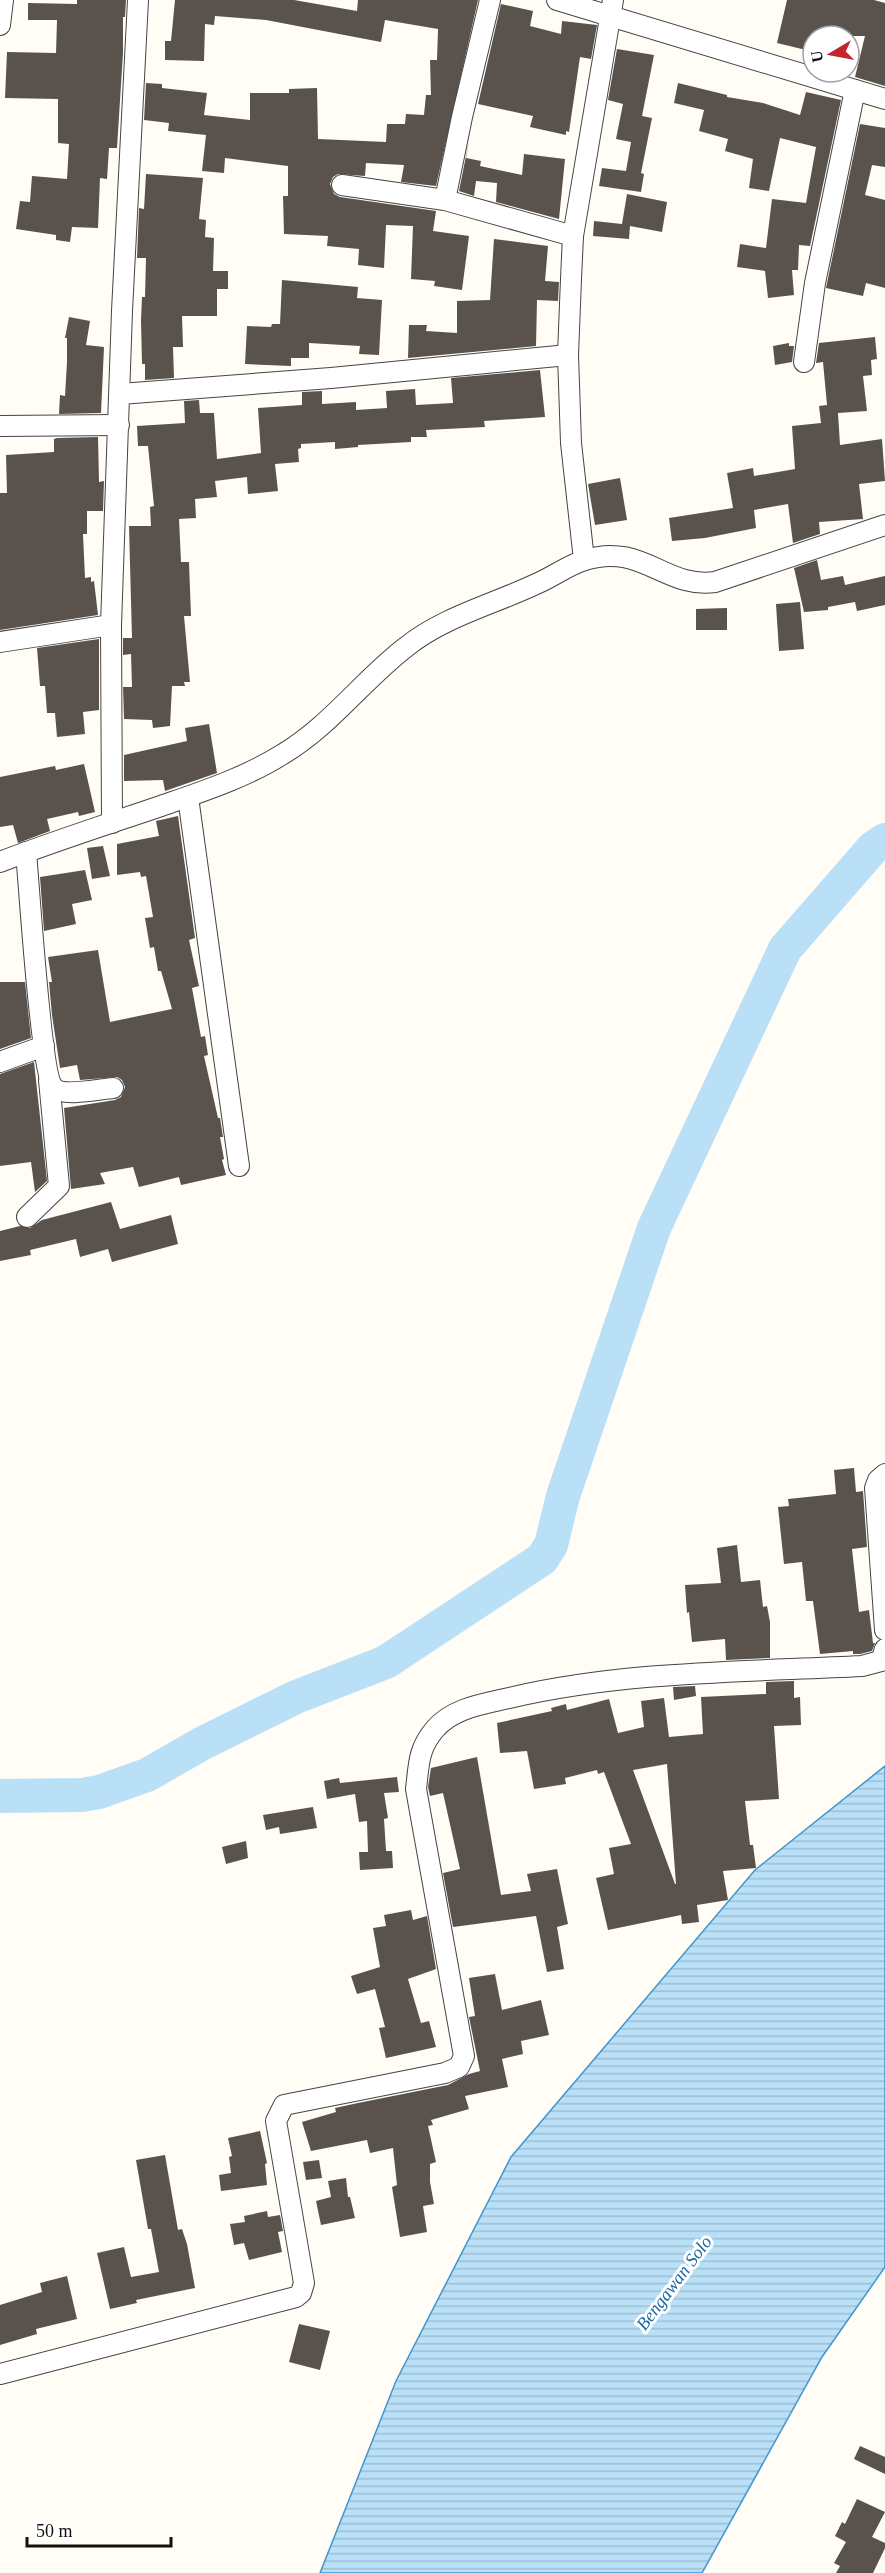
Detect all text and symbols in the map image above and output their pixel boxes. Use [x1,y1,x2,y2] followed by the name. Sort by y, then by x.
[801,24,861,84] north arrow
[807,49,826,64] text: U
[632,2232,716,2334] water label: Bengawan Solo
[27,2510,171,2548] scale bar
[36,2521,73,2541] text: 50 m

